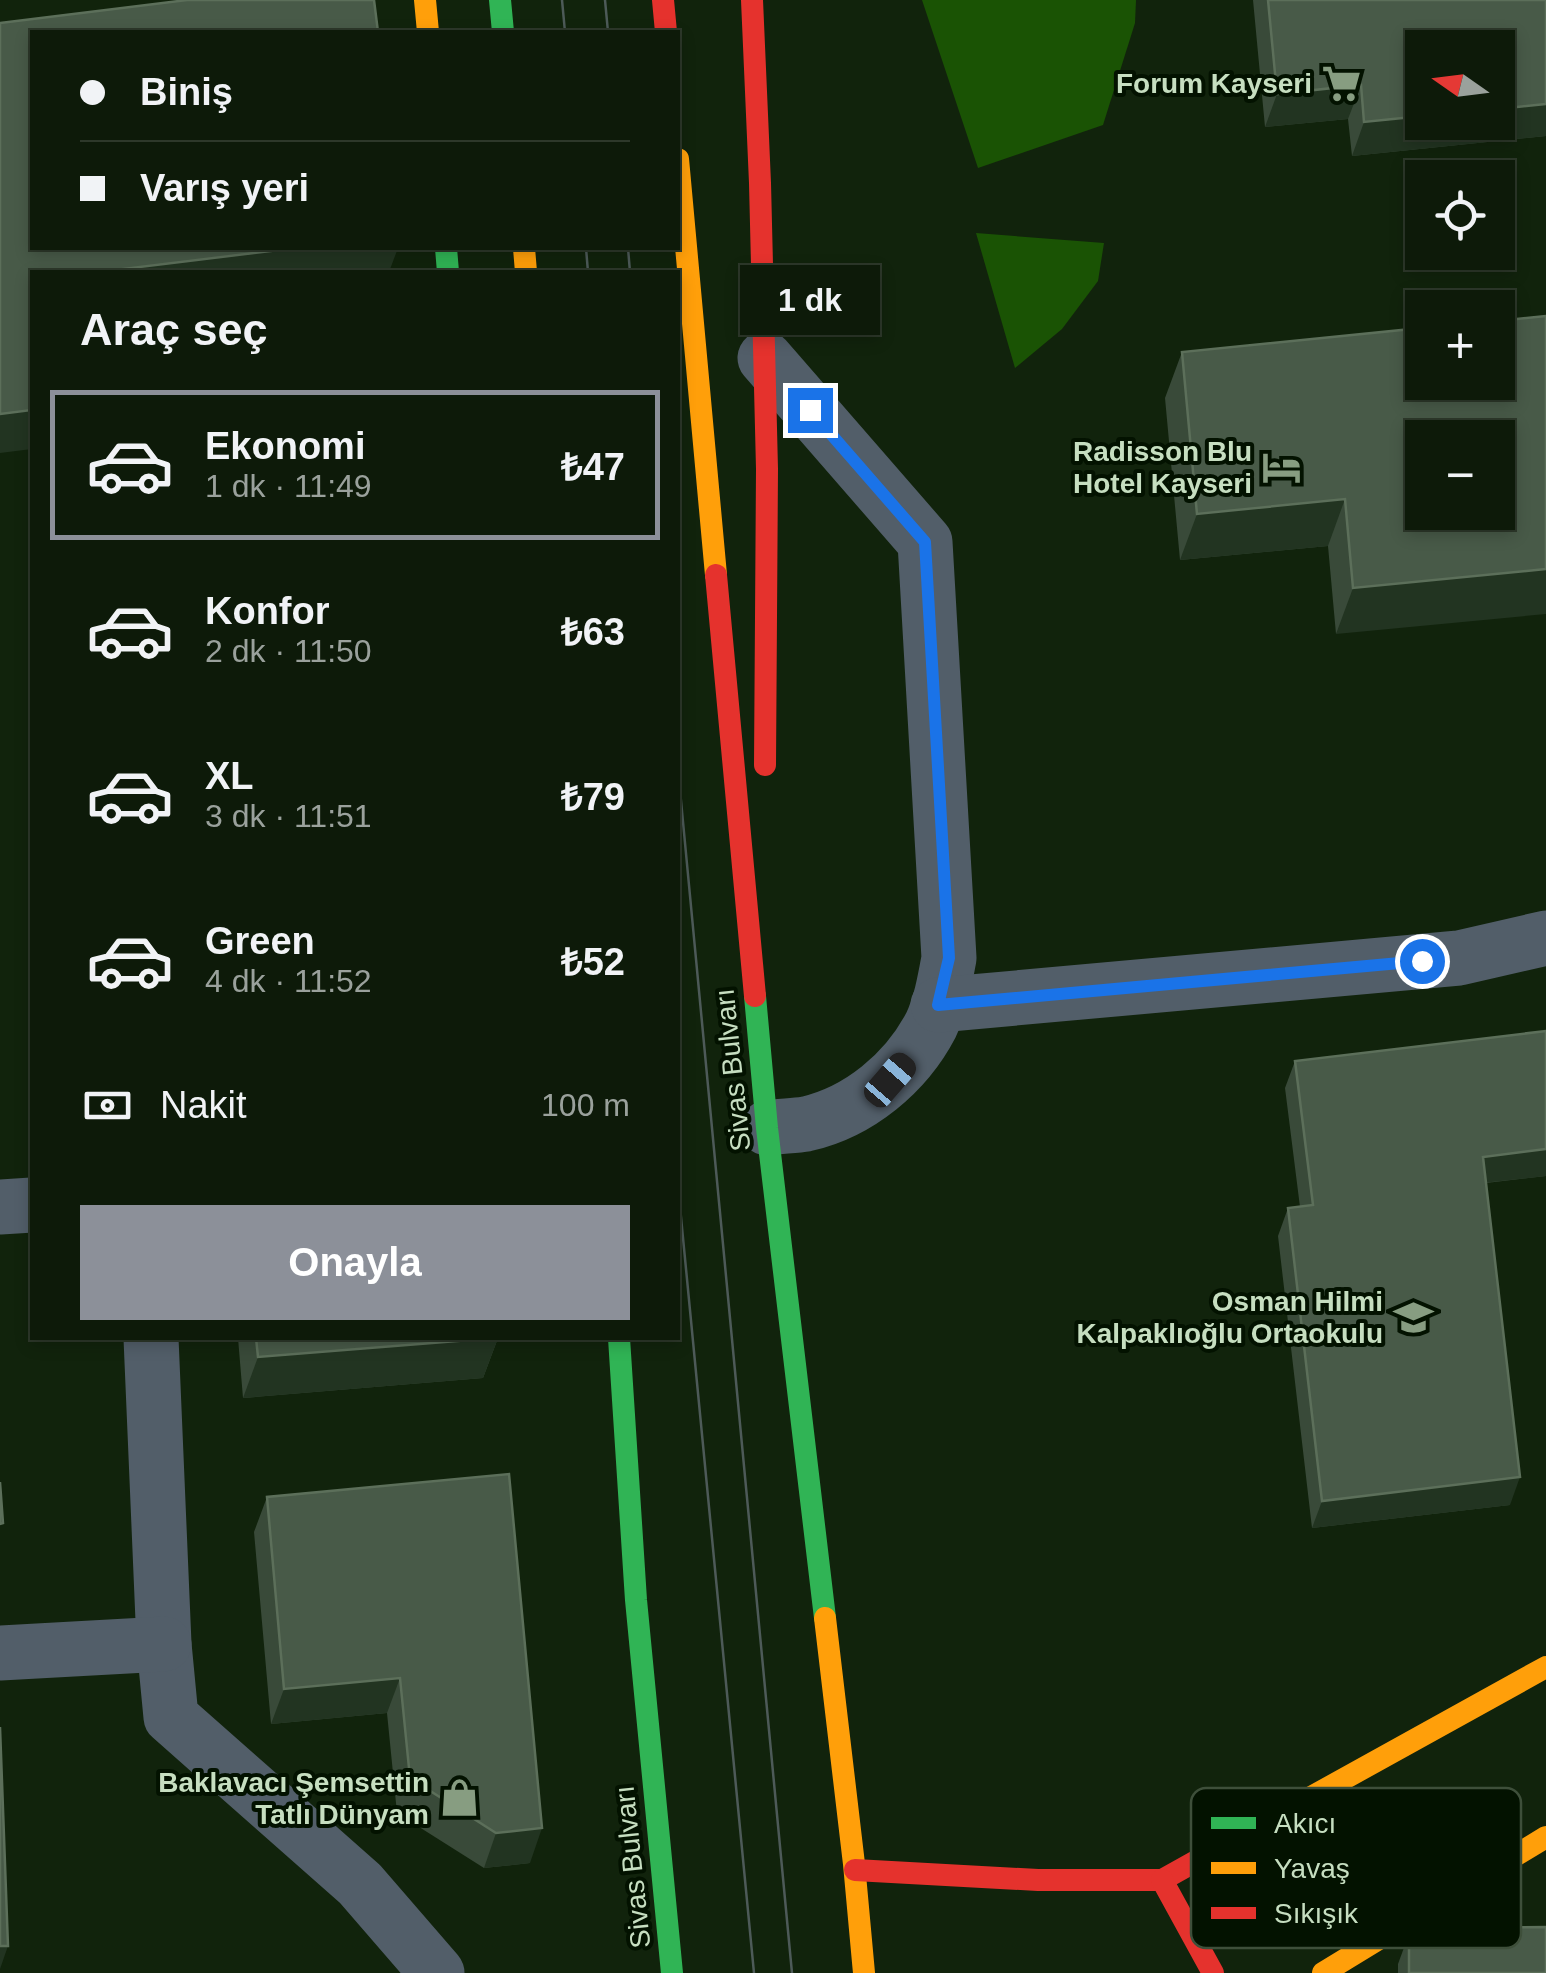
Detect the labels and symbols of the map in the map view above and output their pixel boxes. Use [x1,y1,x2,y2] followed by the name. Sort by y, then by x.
[1405,30,1515,140] north arrow
[1321,62,1363,104] supermarket icon: Forum Kayseri
[1116,68,1312,99] place label: Forum Kayseri
[740,265,880,335] callout: 1 dk
[788,388,833,433] route end
[1073,436,1252,499] place label: Radisson Blu Hotel Kayseri
[1261,446,1303,488] hotel icon: Radisson Blu Hotel Kayseri
[1400,939,1445,984] route start
[709,987,756,1153] street label: Sivas Bulvarı
[859,1048,921,1112] car
[1077,1286,1383,1349] place label: Osman Hilmi Kalpaklıoğlu Ortaokulu
[1392,1296,1434,1338] school or university icon: Osman Hilmi Kalpaklıoğlu Ortaokulu
[158,1767,429,1830] place label: Baklavacı Şemsettin Tatlı Dünyam
[438,1777,480,1819] shop icon: Baklavacı Şemsettin Tatlı Dünyam
[609,1784,656,1950] street label: Sivas Bulvarı
[1191,1788,1521,1948] legend
[1274,1808,1336,1839] text: Akıcı
[1274,1853,1350,1884] text: Yavaş
[1274,1898,1359,1929] text: Sıkışık

